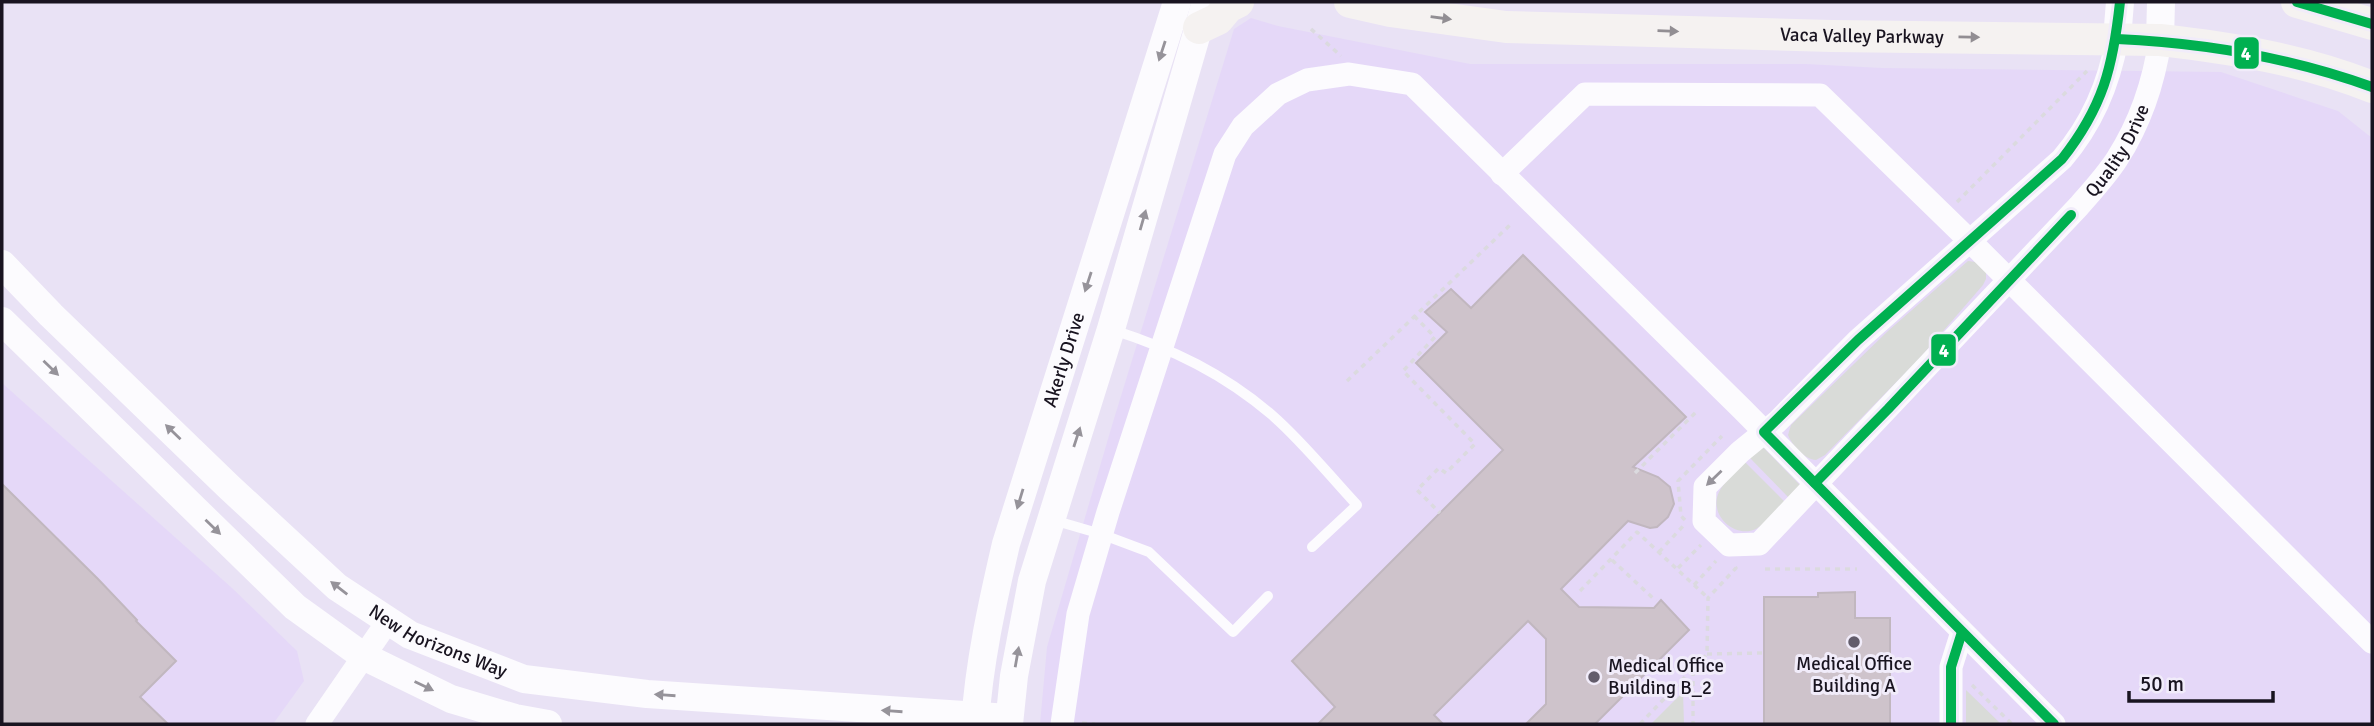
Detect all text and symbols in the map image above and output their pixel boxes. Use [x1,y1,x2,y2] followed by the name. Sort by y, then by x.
[1430,13,1452,24] one-way arrow
[1780,23,1944,49] street label: Vaca Valley Parkway
[1657,25,1679,37] one-way arrow
[1958,31,1980,43] one-way arrow
[2233,36,2260,70] line badge: 4
[1156,41,1167,62] one-way arrow
[2241,42,2251,66] text: 4
[2080,101,2155,202] street label: Quality Drive
[1138,209,1148,230] one-way arrow
[1083,272,1093,293] one-way arrow
[1038,309,1090,410] street label: Akerly Drive
[1930,333,1957,367] line badge: 4
[1939,339,1949,363] text: 4
[42,360,59,377] one-way arrow
[165,425,182,441] one-way arrow
[1072,427,1083,448] one-way arrow
[1706,470,1722,486] one-way arrow
[1014,489,1025,510] one-way arrow
[205,519,222,536] one-way arrow
[330,581,348,595] one-way arrow
[364,599,511,683] street label: New Horizons Way
[1846,634,1862,650] marker: Medical Office Building A
[1012,646,1023,668] one-way arrow
[1796,652,1912,698] place label: Medical Office Building A
[1608,654,1724,700] place label: Medical Office Building B_2
[2129,660,2272,704] scale bar
[1586,669,1602,685] marker: Medical Office Building B_2
[2140,671,2184,697] text: 50 m
[414,681,434,692] one-way arrow
[654,689,676,700] one-way arrow
[881,705,903,716] one-way arrow

